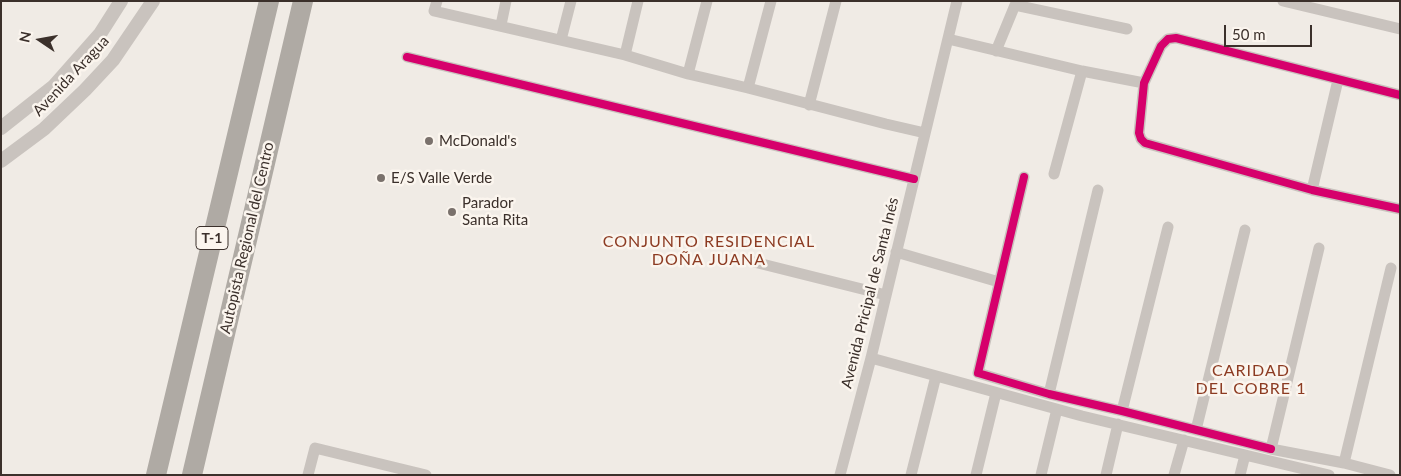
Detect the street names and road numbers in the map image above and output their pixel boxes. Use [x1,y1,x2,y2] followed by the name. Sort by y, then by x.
[29,32,113,120] street label: Avenida Aragua
[216,140,278,336] street label: Autopista Regional del Centro
[838,196,902,390] street label: Avenida Pricipal de Santa Inés
[196,227,228,250] road number: T-1

